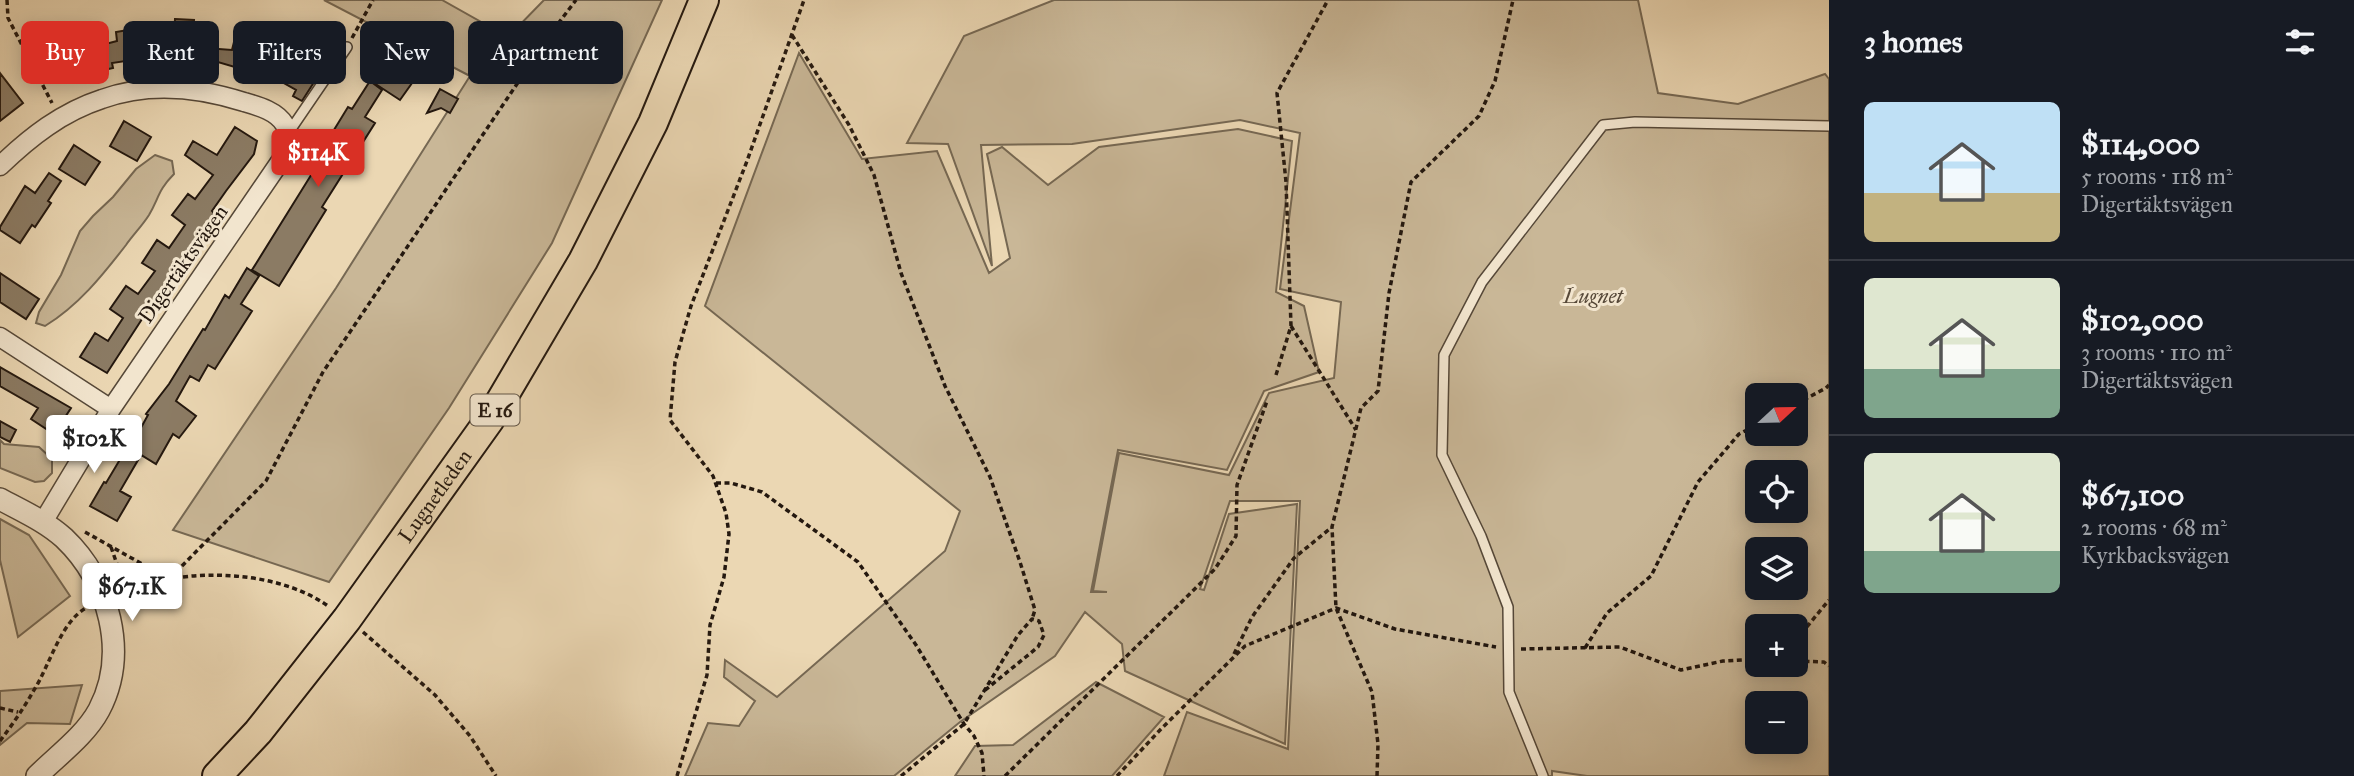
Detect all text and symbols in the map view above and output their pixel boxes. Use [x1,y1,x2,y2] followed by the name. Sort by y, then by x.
[21,21,109,84] chip: Buy
[123,21,219,84] chip: Rent
[233,21,346,84] chip: Filters
[360,21,454,84] chip: New
[468,21,623,84] chip: Apartment
[2281,23,2319,61] icon: filters
[1864,24,1963,60] text: 3 homes
[2081,126,2200,162] text: $114,000
[269,130,367,189] pin: $114K
[1920,130,2004,214] icon: home
[287,138,349,166] text: $114K
[2081,162,2233,190] text: 5 rooms · 118 m²
[2081,190,2233,218] text: Digertäktsvägen
[133,200,233,328] street label: Digertäktsvägen
[1562,283,1624,309] park label: Lugnet
[2081,302,2204,338] text: $102,000
[1920,306,2004,390] icon: home
[2081,338,2232,366] text: 3 rooms · 110 m²
[2081,366,2233,394] text: Digertäktsvägen
[1745,383,1808,446] north arrow
[1745,383,1808,754] map controls
[470,394,520,426] road number: E 16
[45,416,143,475] pin: $102K
[62,424,126,452] text: $102K
[393,444,477,548] street label: Lugnetleden
[1745,460,1808,523] button: locate
[2081,477,2184,513] text: $67,100
[1920,481,2004,565] icon: home
[2081,513,2227,541] text: 2 rooms · 68 m²
[1745,537,1808,600] button: layers
[2081,541,2230,569] text: Kyrkbacksvägen
[75,564,189,623] pin: $67.1K
[98,572,166,600] text: $67.1K
[1745,614,1808,677] button: +
[1745,691,1808,754] button: −

